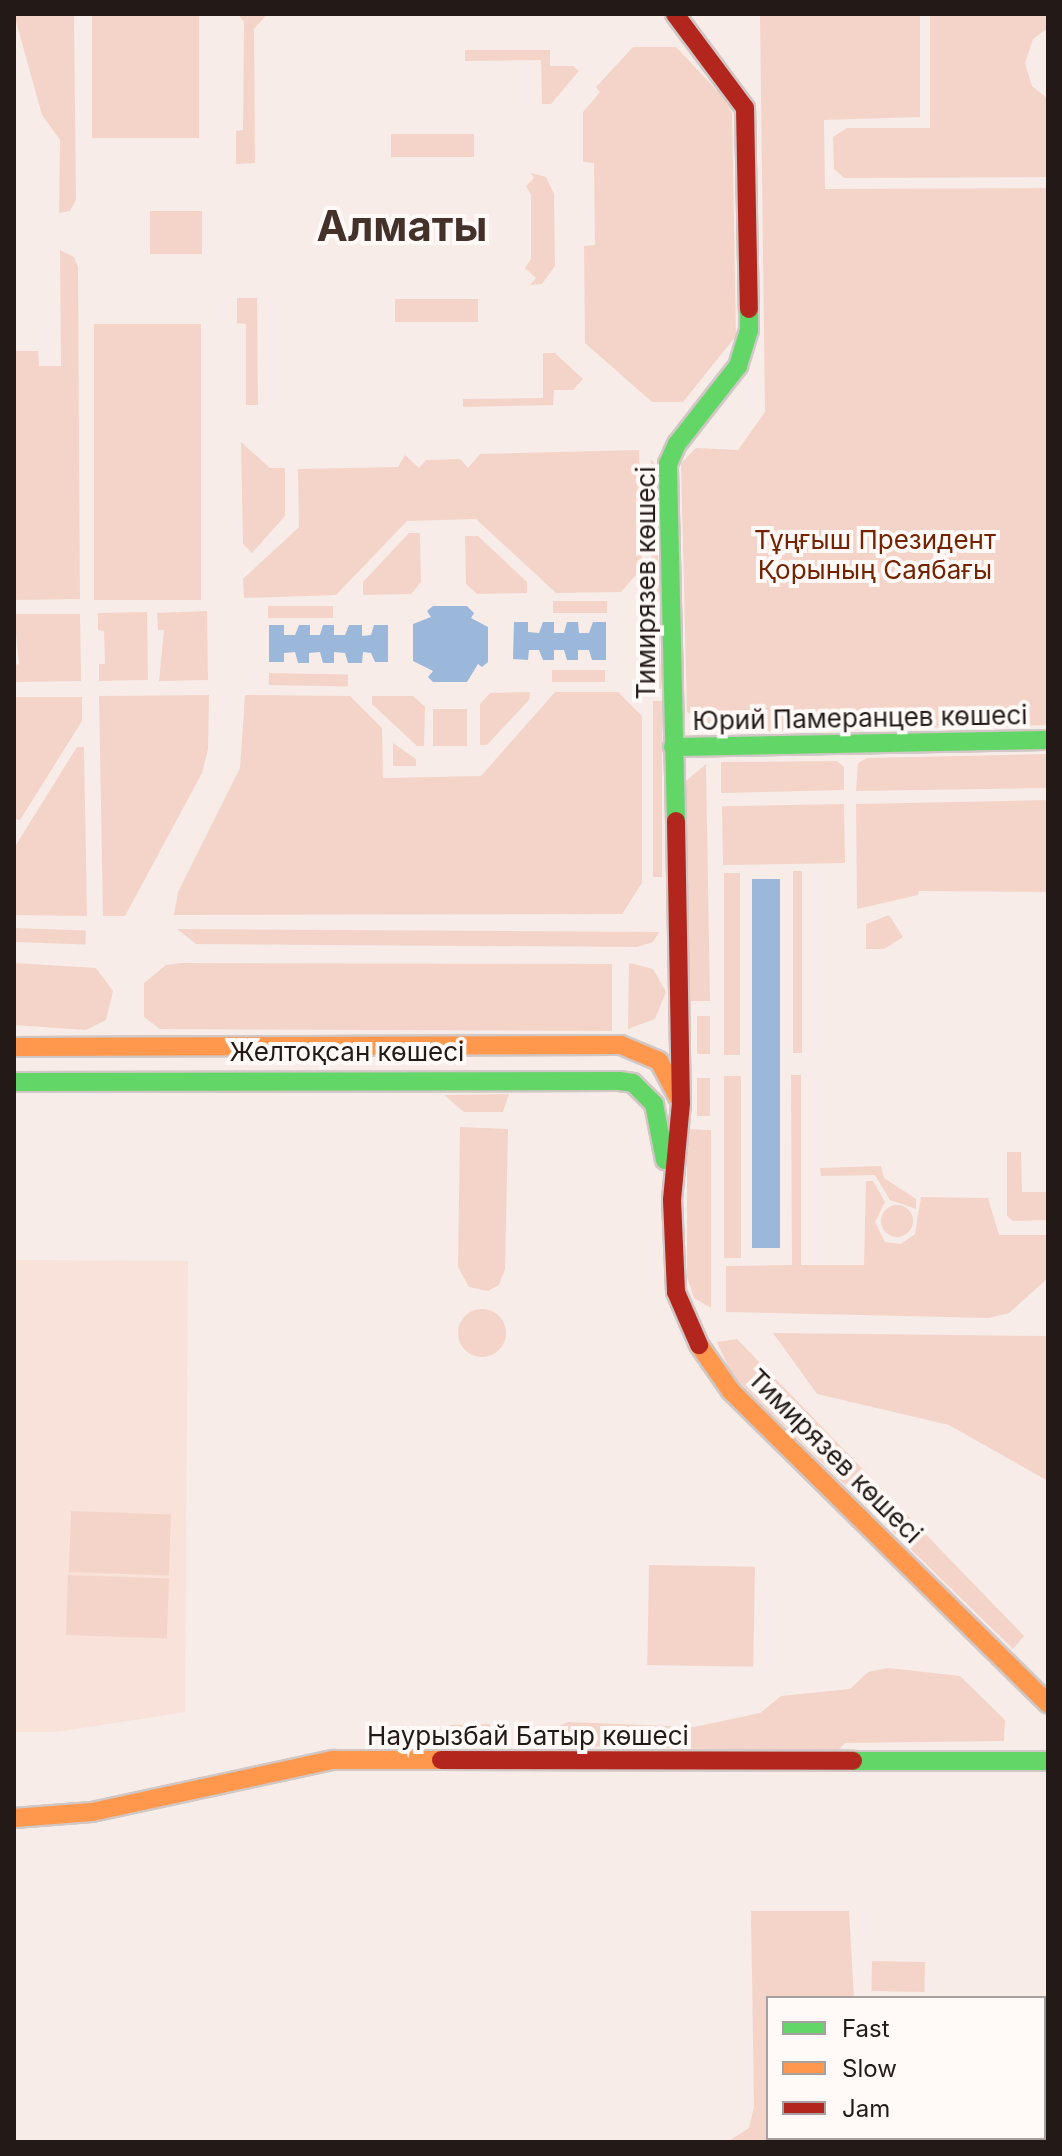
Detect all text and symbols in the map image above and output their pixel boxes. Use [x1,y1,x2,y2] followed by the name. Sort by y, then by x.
[317,201,487,251] district label: Алматы
[630,466,662,700] street label: Тимирязев көшесі
[754,524,996,586] park label: Тұңғыш Президент Қорының Саябағы
[692,699,1028,737] street label: Юрий Памеранцев көшесі
[230,1036,464,1068] street label: Желтоқсан көшесі
[742,1363,928,1549] street label: Тимирязев көшесі
[367,1720,689,1752] street label: Наурызбай Батыр көшесі
[766,1996,1046,2140] legend
[842,2014,890,2043] text: Fast
[842,2054,897,2083] text: Slow
[842,2094,890,2123] text: Jam

